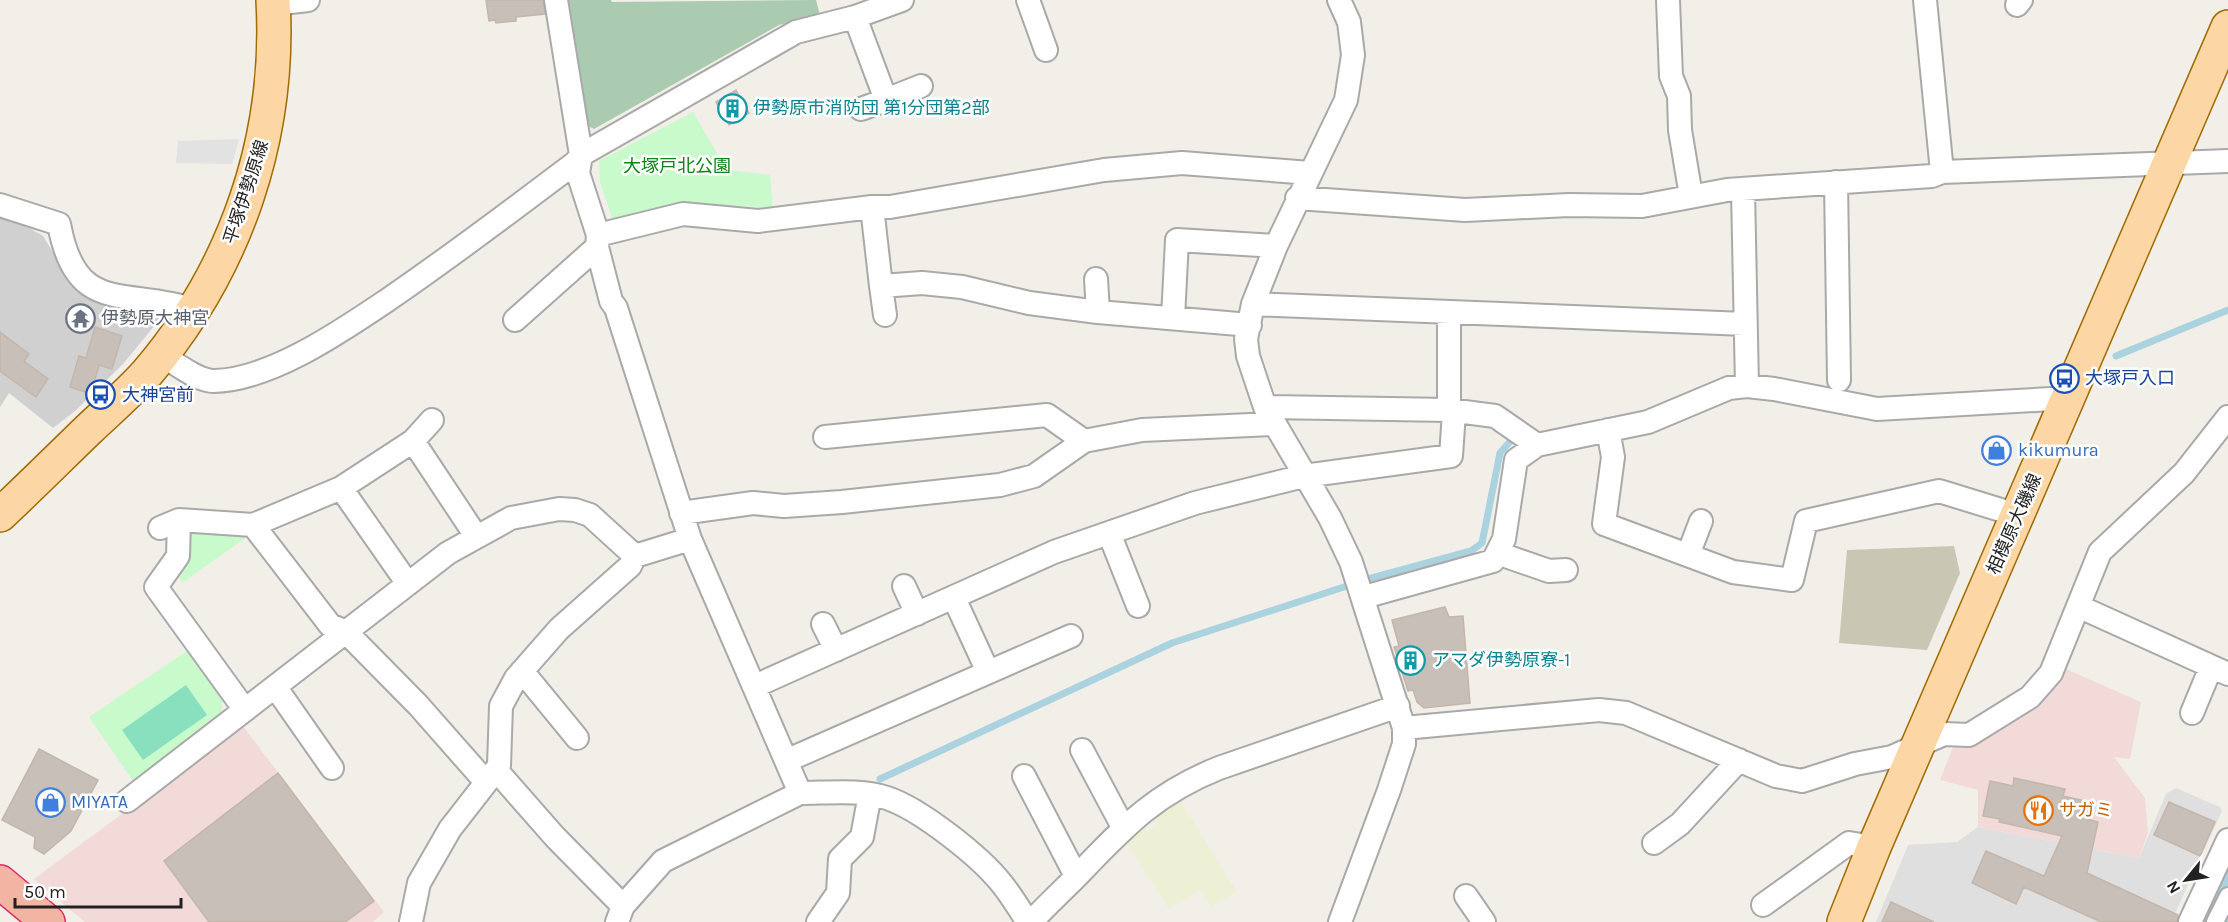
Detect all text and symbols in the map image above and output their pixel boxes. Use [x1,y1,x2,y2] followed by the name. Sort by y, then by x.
[716,92,748,124] building icon: 伊勢原市消防団 第1分団第2部
[753,97,990,119] place label: 伊勢原市消防団 第1分団第2部
[219,137,273,247] street label: 平塚伊勢原線
[623,155,731,177] park label: 大塚戸北公園
[64,302,96,334] temple icon: 伊勢原大神宮
[101,307,209,329] place label: 伊勢原大神宮
[2048,362,2080,394] bus stop icon: 大塚戸入口
[2085,367,2175,389] place label: 大塚戸入口
[85,379,117,411] bus stop icon: 大神宮前
[122,384,194,406] place label: 大神宮前
[1981,434,2013,466] shop icon: kikumura
[2018,439,2099,461] place label: kikumura
[1982,470,2046,578] street label: 相模原大磯線
[1395,644,1427,676] building icon: アマダ伊勢原寮-1
[1432,649,1570,671] place label: アマダ伊勢原寮-1
[34,786,66,818] shop icon: MIYATA
[71,791,128,813] place label: MIYATA
[2022,794,2054,826] restaurant icon: サガミ
[2059,799,2113,821] place label: サガミ
[2156,850,2216,910] north arrow
[15,871,182,909] scale bar
[2162,878,2185,897] text: N
[24,881,66,903] text: 50 m

